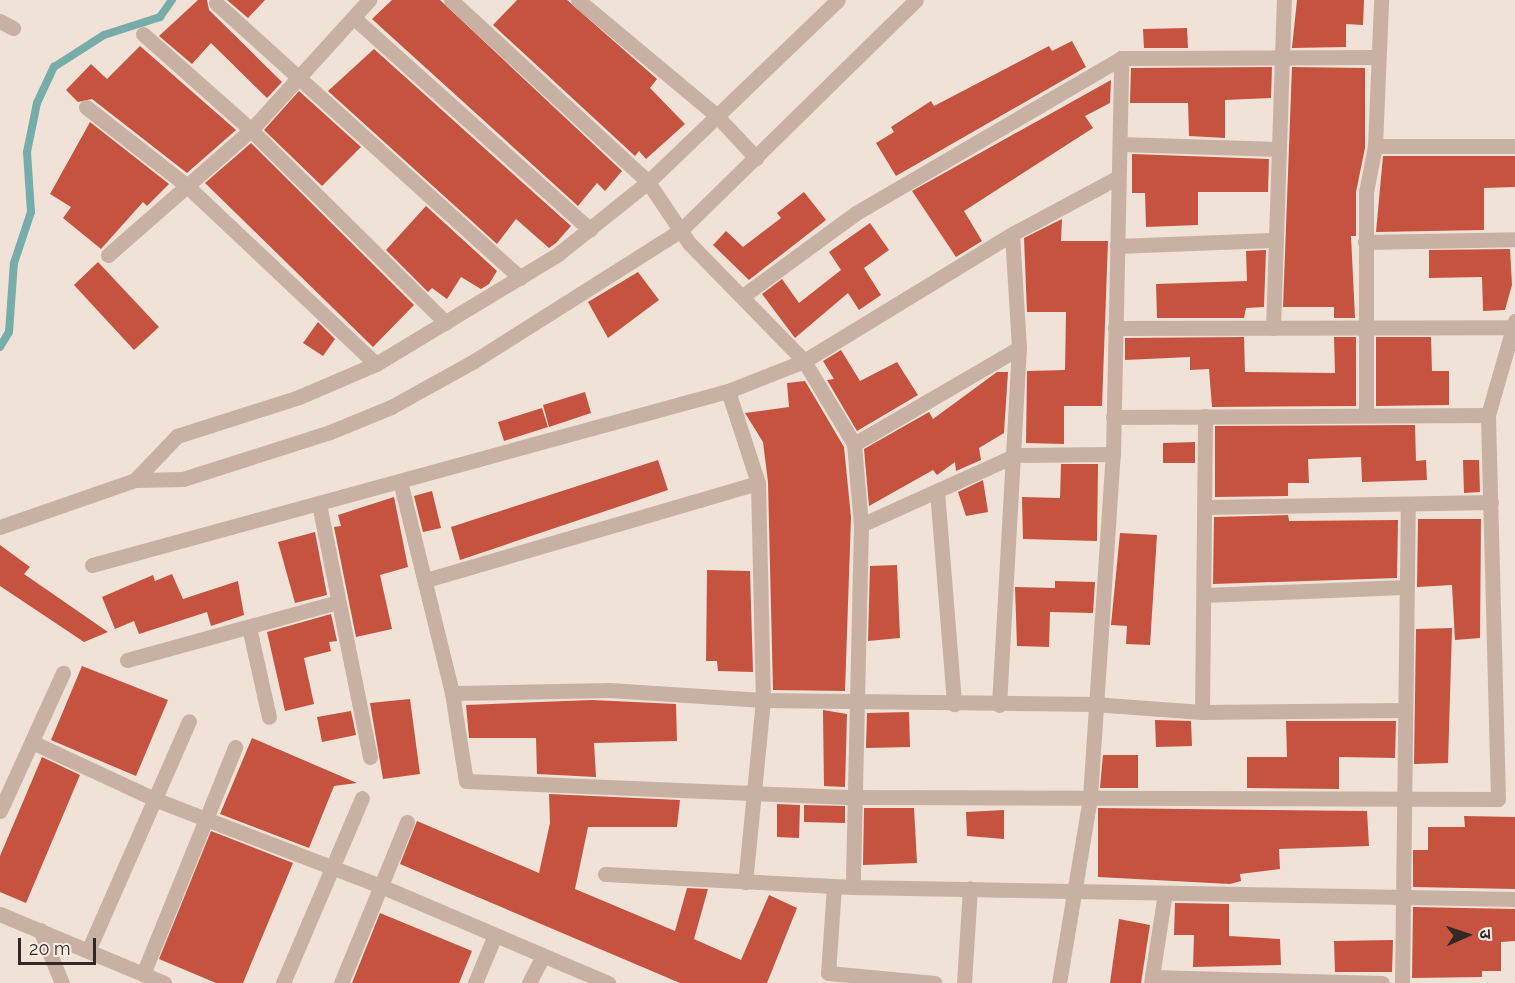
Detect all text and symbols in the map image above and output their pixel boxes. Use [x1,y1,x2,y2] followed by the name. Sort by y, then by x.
[1437,905,1497,965] north arrow
[21,926,99,964] scale bar
[1476,929,1495,939] text: उ
[29,938,71,959] text: 20 m

